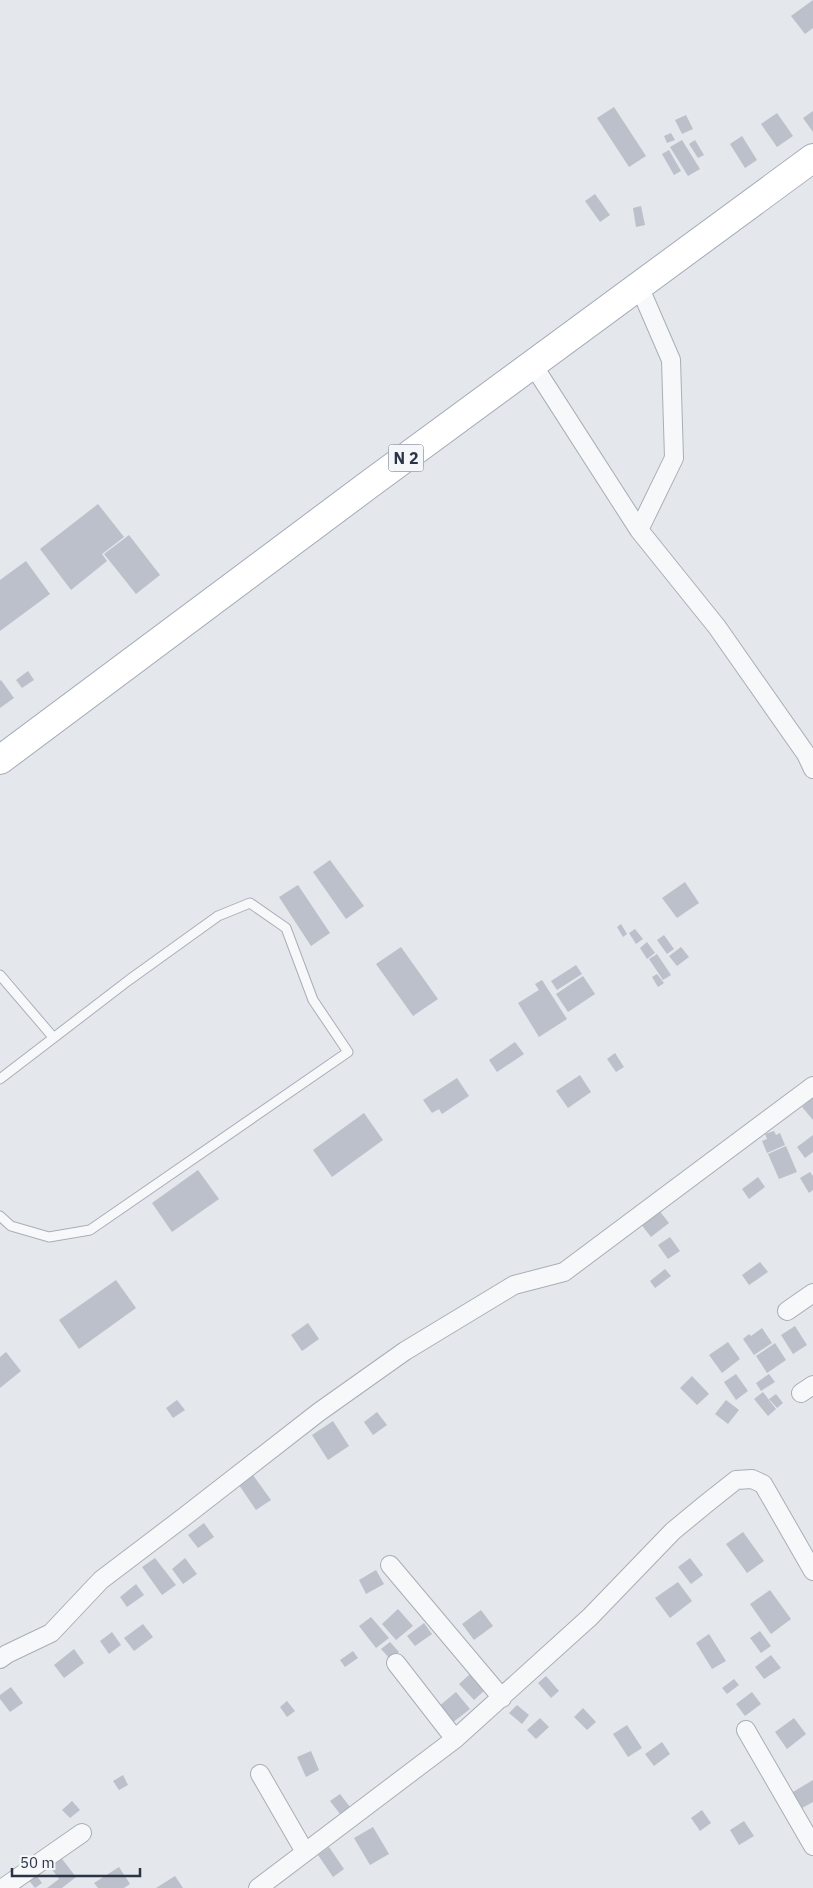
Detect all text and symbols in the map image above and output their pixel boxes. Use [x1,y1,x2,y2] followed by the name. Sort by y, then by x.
[388,444,424,472] road number: N 2
[12,1846,140,1878] scale bar
[20,1853,55,1872] text: 50 m

